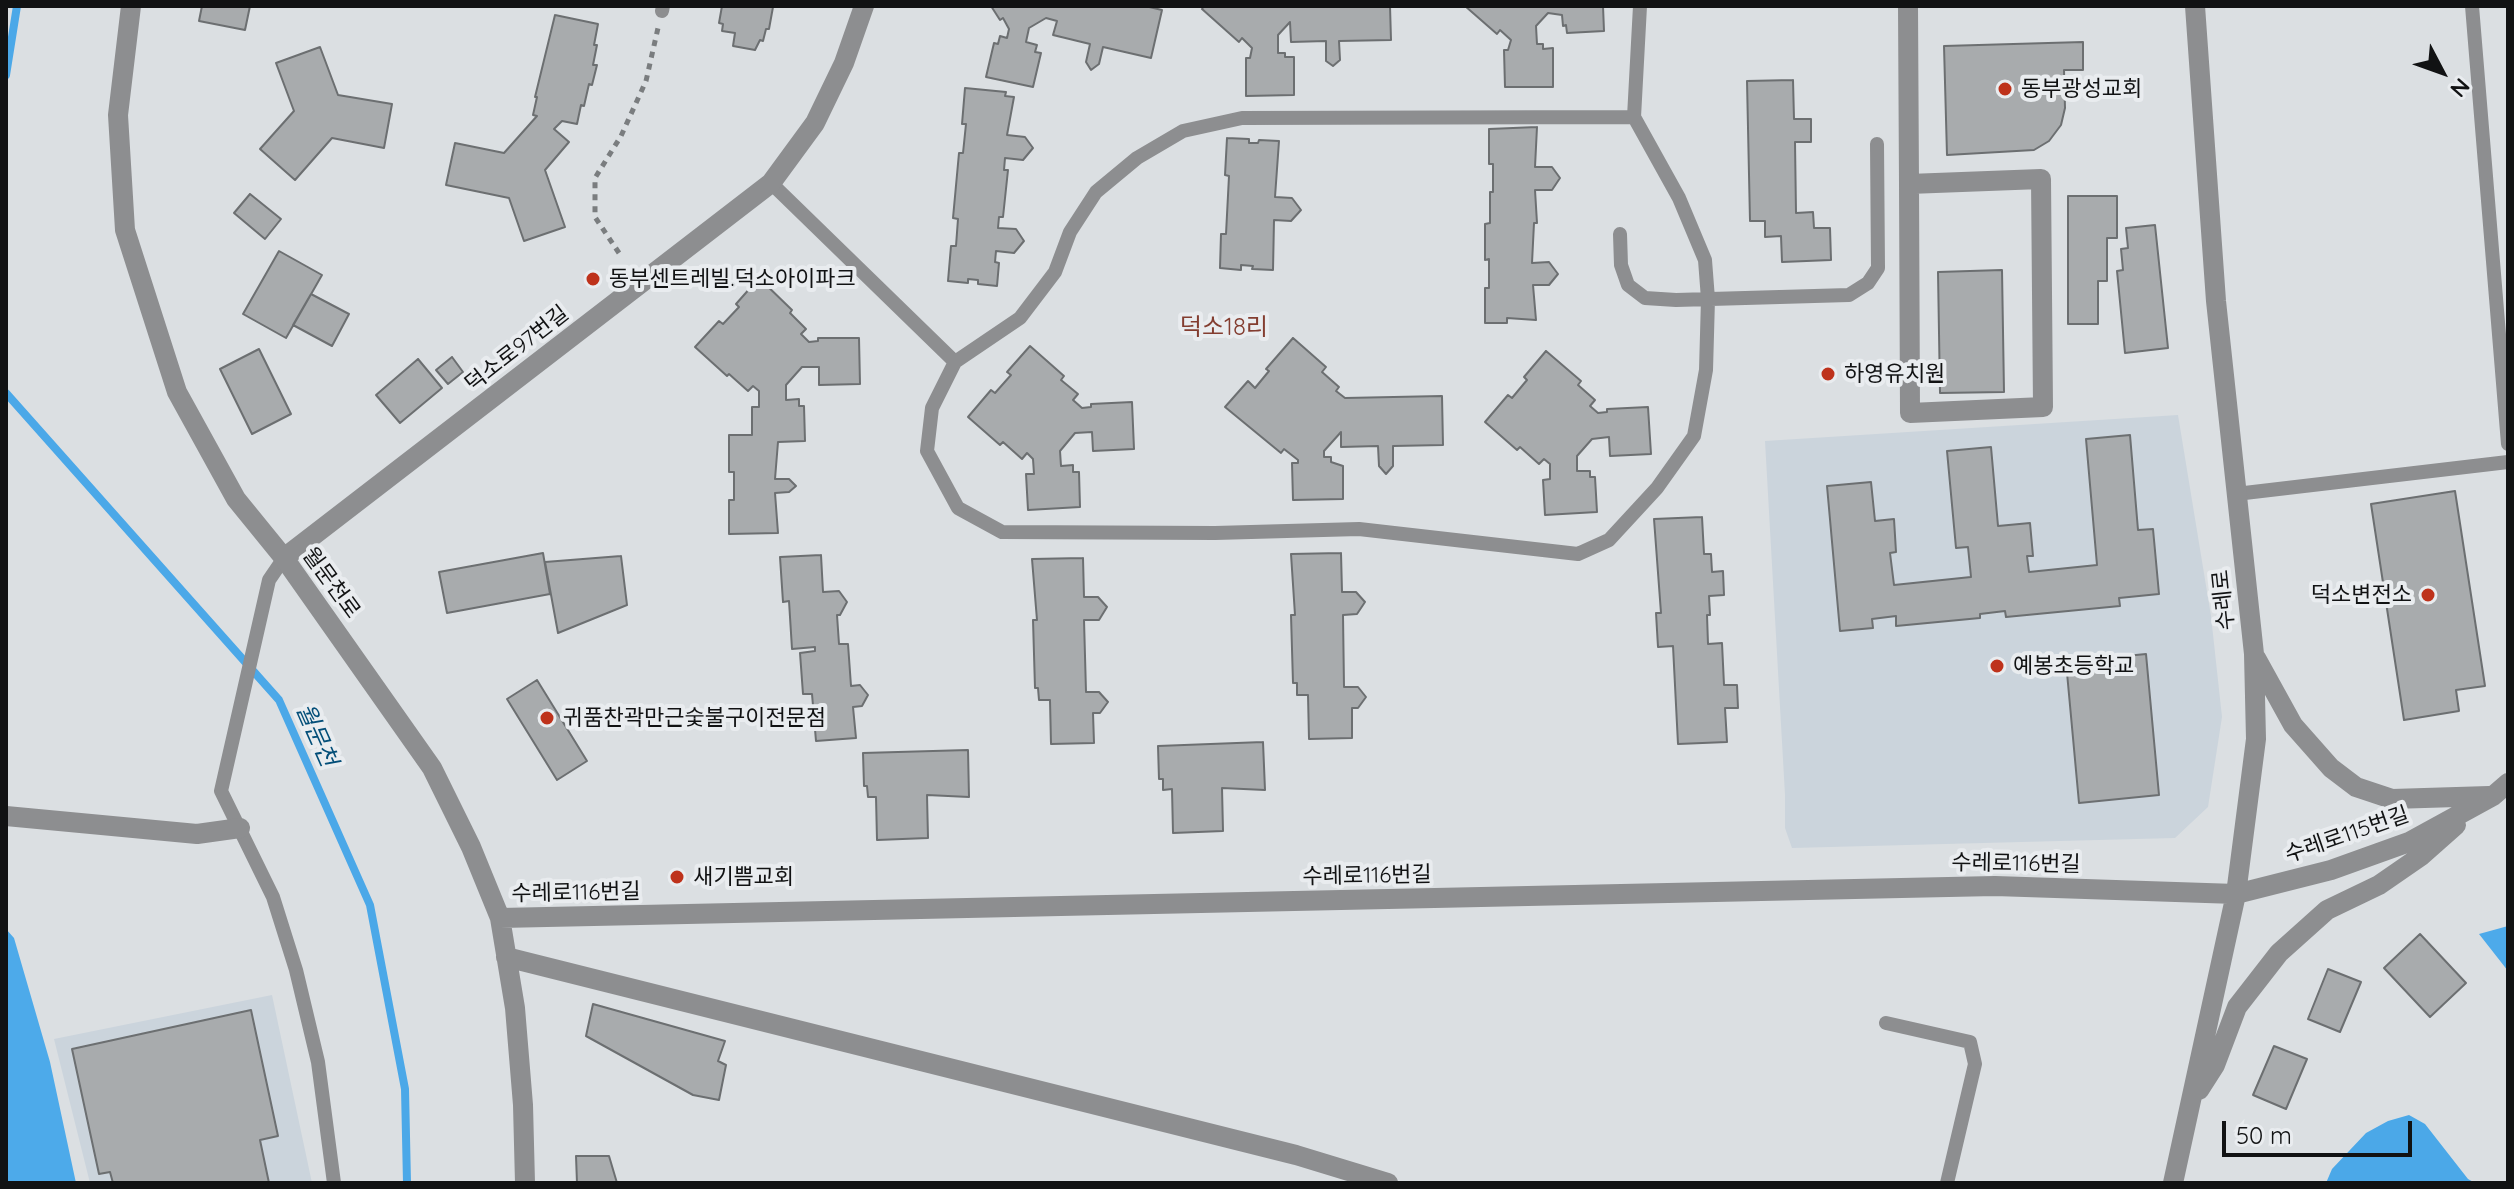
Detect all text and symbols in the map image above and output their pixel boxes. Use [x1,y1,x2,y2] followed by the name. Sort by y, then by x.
[2402,32,2482,112] north arrow
[2444,72,2476,103] text: N
[2021,76,2142,102] place label: 동부광성교회
[1996,80,2014,98] marker: 동부광성교회
[609,266,856,292] place label: 동부센트레빌.덕소아이파크
[584,270,602,288] marker: 동부센트레빌.덕소아이파크
[460,300,574,398] street label: 덕소로97번길
[1180,314,1268,342] district label: 덕소18리
[1844,361,1945,387] place label: 하영유치원
[1819,365,1837,383] marker: 하영유치원
[297,542,365,624] street label: 월문천로
[2208,568,2240,632] street label: 수레로
[2311,582,2412,608] place label: 덕소변전소
[2419,586,2437,604] marker: 덕소변전소
[2013,653,2134,679] place label: 예봉초등학교
[1988,657,2006,675] marker: 예봉초등학교
[289,699,343,771] water label: 월문천
[563,705,826,731] place label: 귀품찬곽만근숯불구이전문점
[538,709,556,727] marker: 귀품찬곽만근숯불구이전문점
[2281,801,2413,869] street label: 수레로115번길
[1951,850,2081,878] street label: 수레로116번길
[1302,862,1432,890] street label: 수레로116번길
[693,864,794,890] place label: 새기쁨교회
[668,868,686,886] marker: 새기쁨교회
[511,879,641,907] street label: 수레로116번길
[2226,1105,2416,1155] scale bar
[2236,1120,2292,1150] text: 50 m

